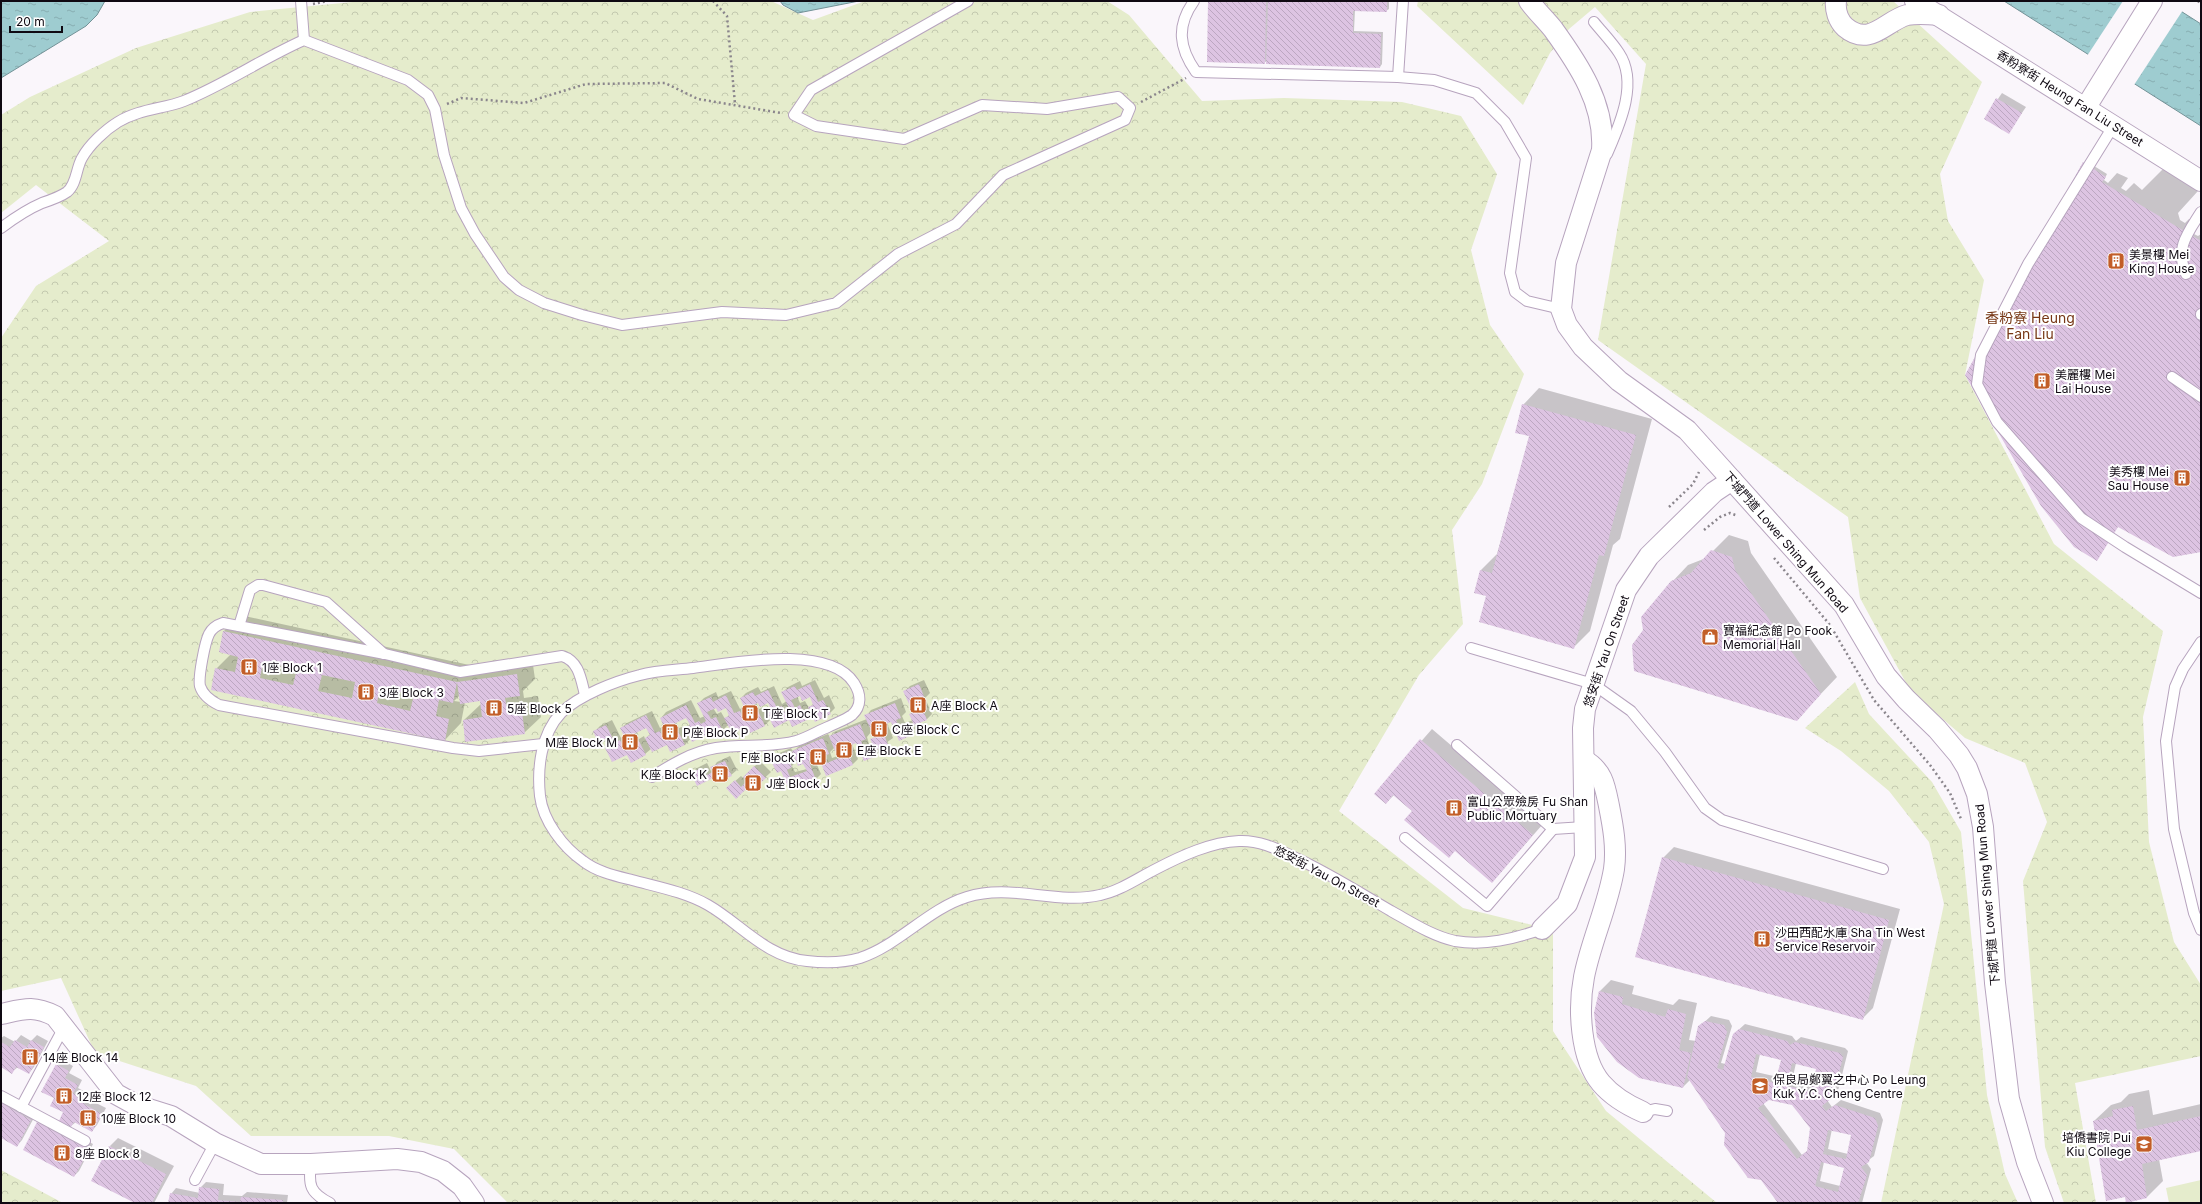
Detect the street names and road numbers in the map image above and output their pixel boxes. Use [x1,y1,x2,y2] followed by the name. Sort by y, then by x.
[1994,47,2146,150] street label: 香粉寮街 Heung Fan Liu Street
[1720,468,1852,616] street label: 下城門道 Lower Shing Mun Road
[1580,593,1632,709] street label: 悠安街 Yau On Street
[1972,803,2002,987] street label: 下城門道 Lower Shing Mun Road
[1272,842,1382,910] street label: 悠安街 Yau On Street

